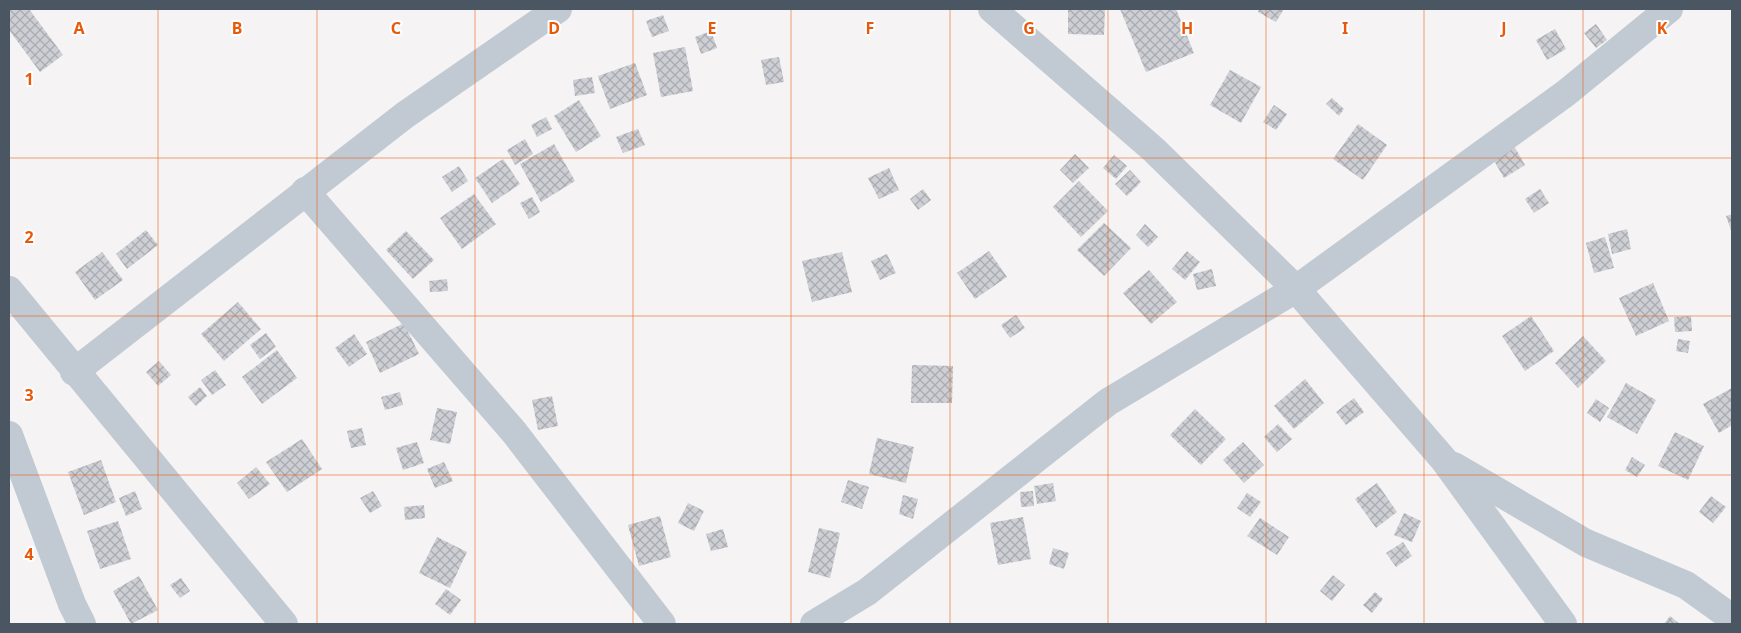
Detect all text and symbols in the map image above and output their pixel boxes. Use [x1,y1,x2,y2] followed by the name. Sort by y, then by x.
[73,17,85,39] text: A
[232,17,242,39] text: B
[391,17,401,39] text: C
[548,17,560,39] text: D
[708,17,717,39] text: E
[866,17,874,39] text: F
[1023,17,1035,39] text: G
[1181,17,1193,39] text: H
[1342,17,1348,39] text: I
[1499,17,1507,39] text: J
[1657,17,1668,39] text: K
[24,68,34,90] text: 1
[24,226,34,248] text: 2
[24,384,34,406] text: 3
[24,543,34,565] text: 4

